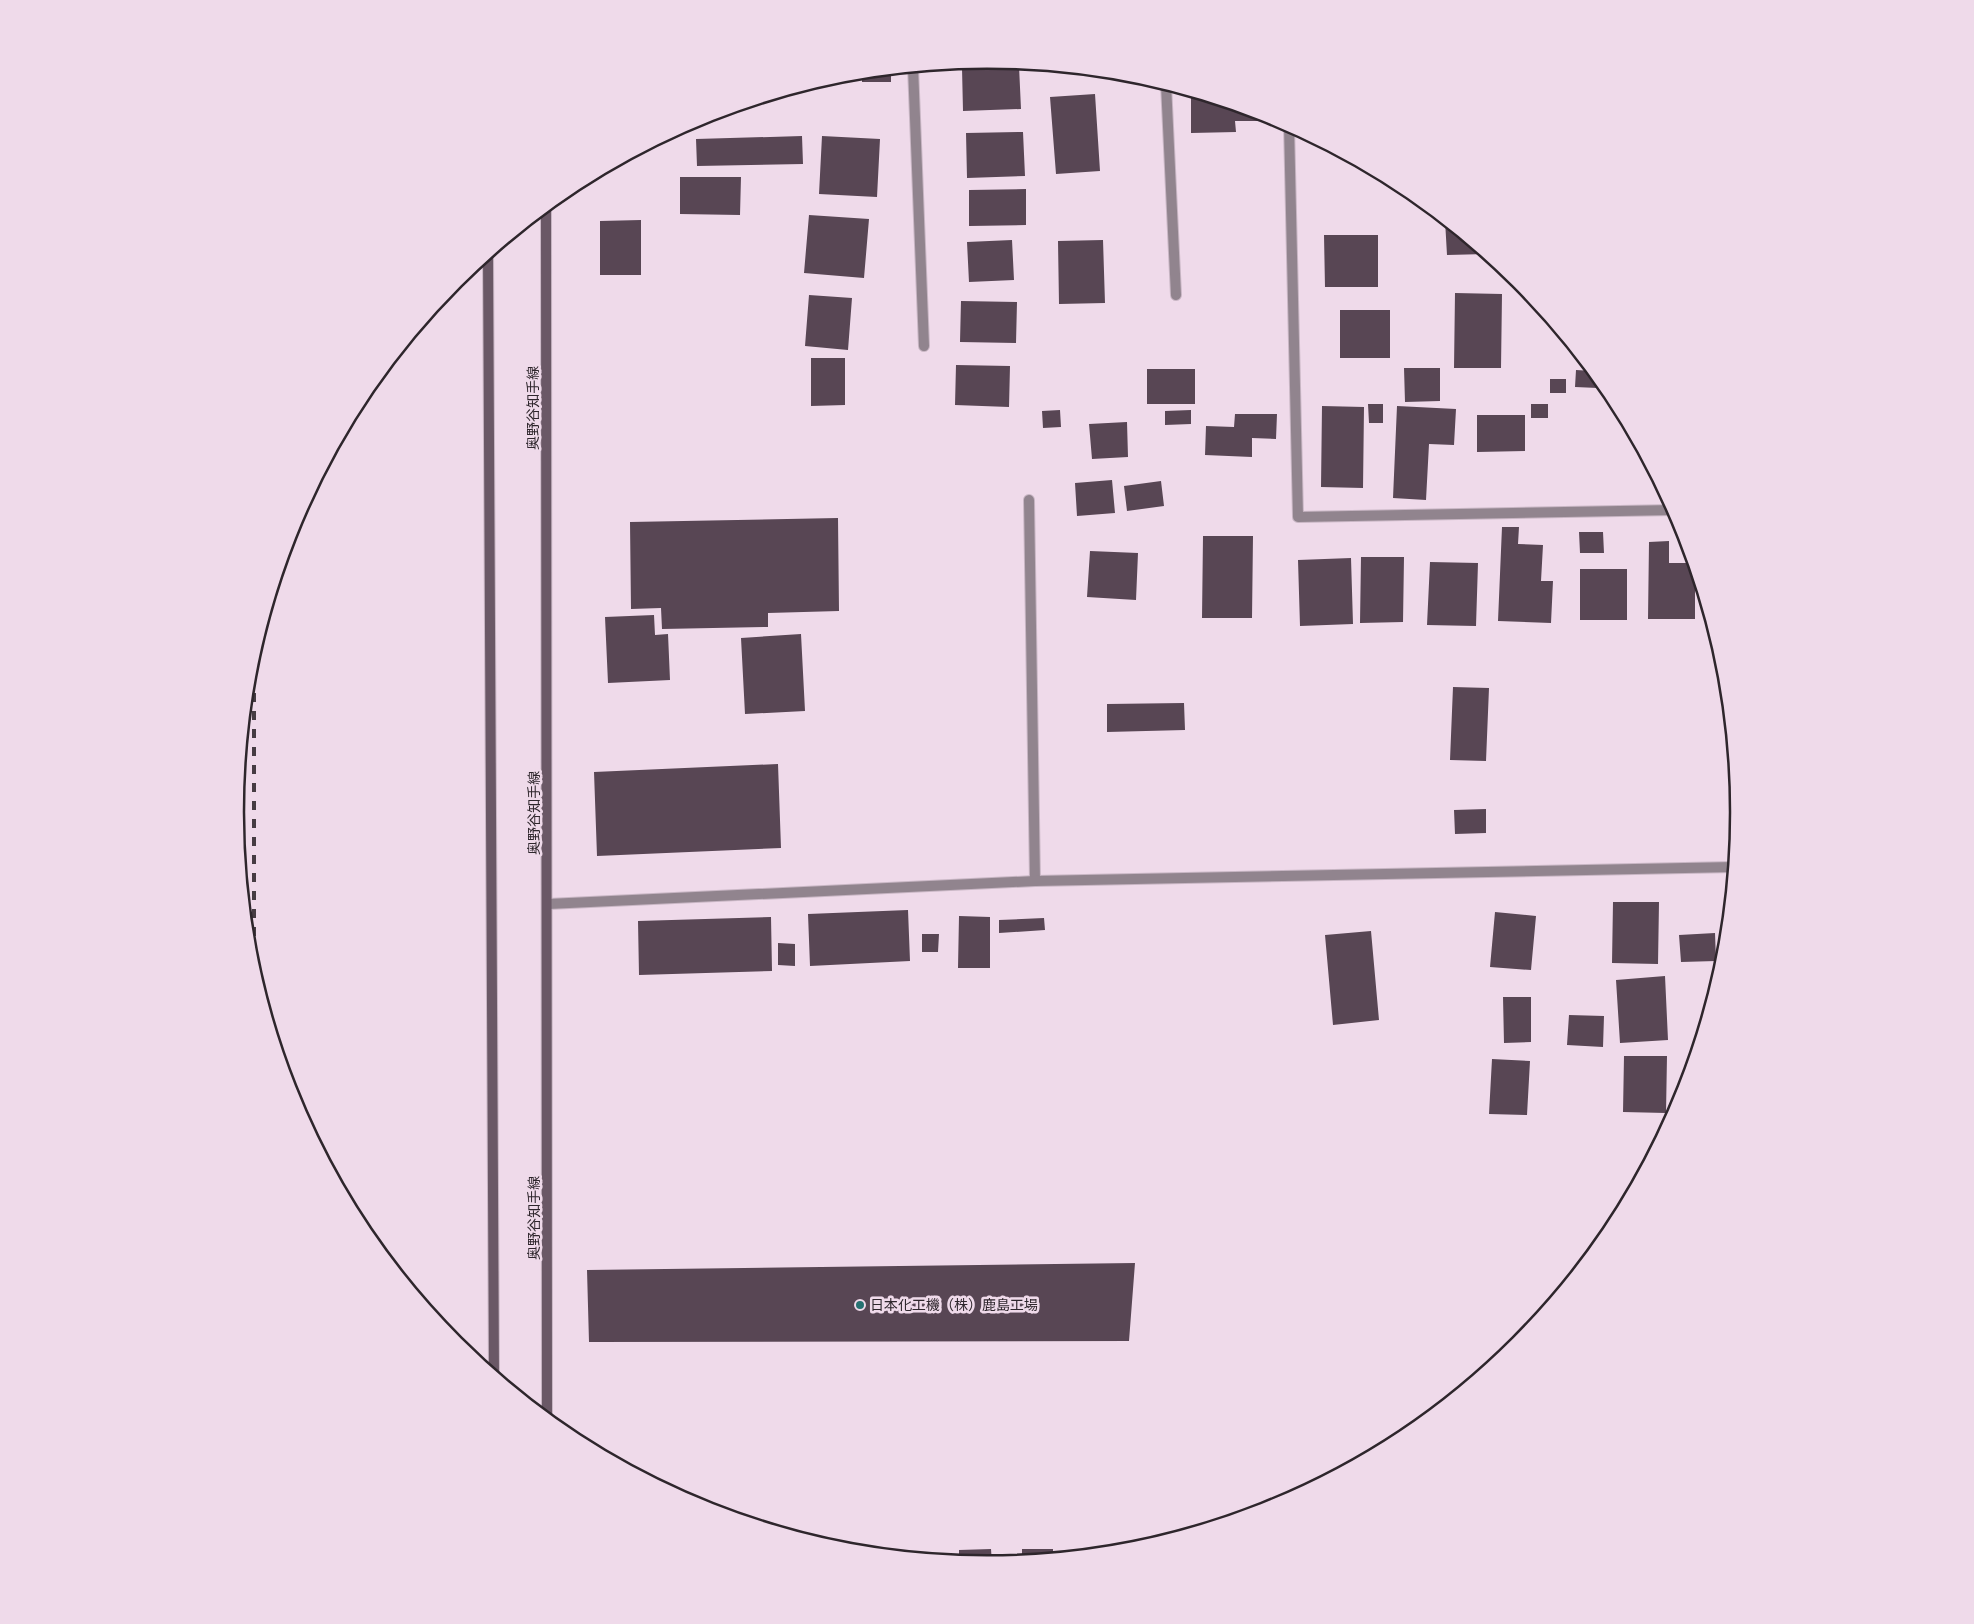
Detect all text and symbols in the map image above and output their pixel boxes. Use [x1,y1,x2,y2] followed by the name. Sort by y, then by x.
[525,366,541,450] street label: 奥野谷知手線
[526,771,542,855] street label: 奥野谷知手線
[526,1176,542,1260] street label: 奥野谷知手線
[870,1297,1038,1313] place label: 日本化工機（株）鹿島工場
[854,1299,866,1311] marker: 日本化工機（株）鹿島工場

